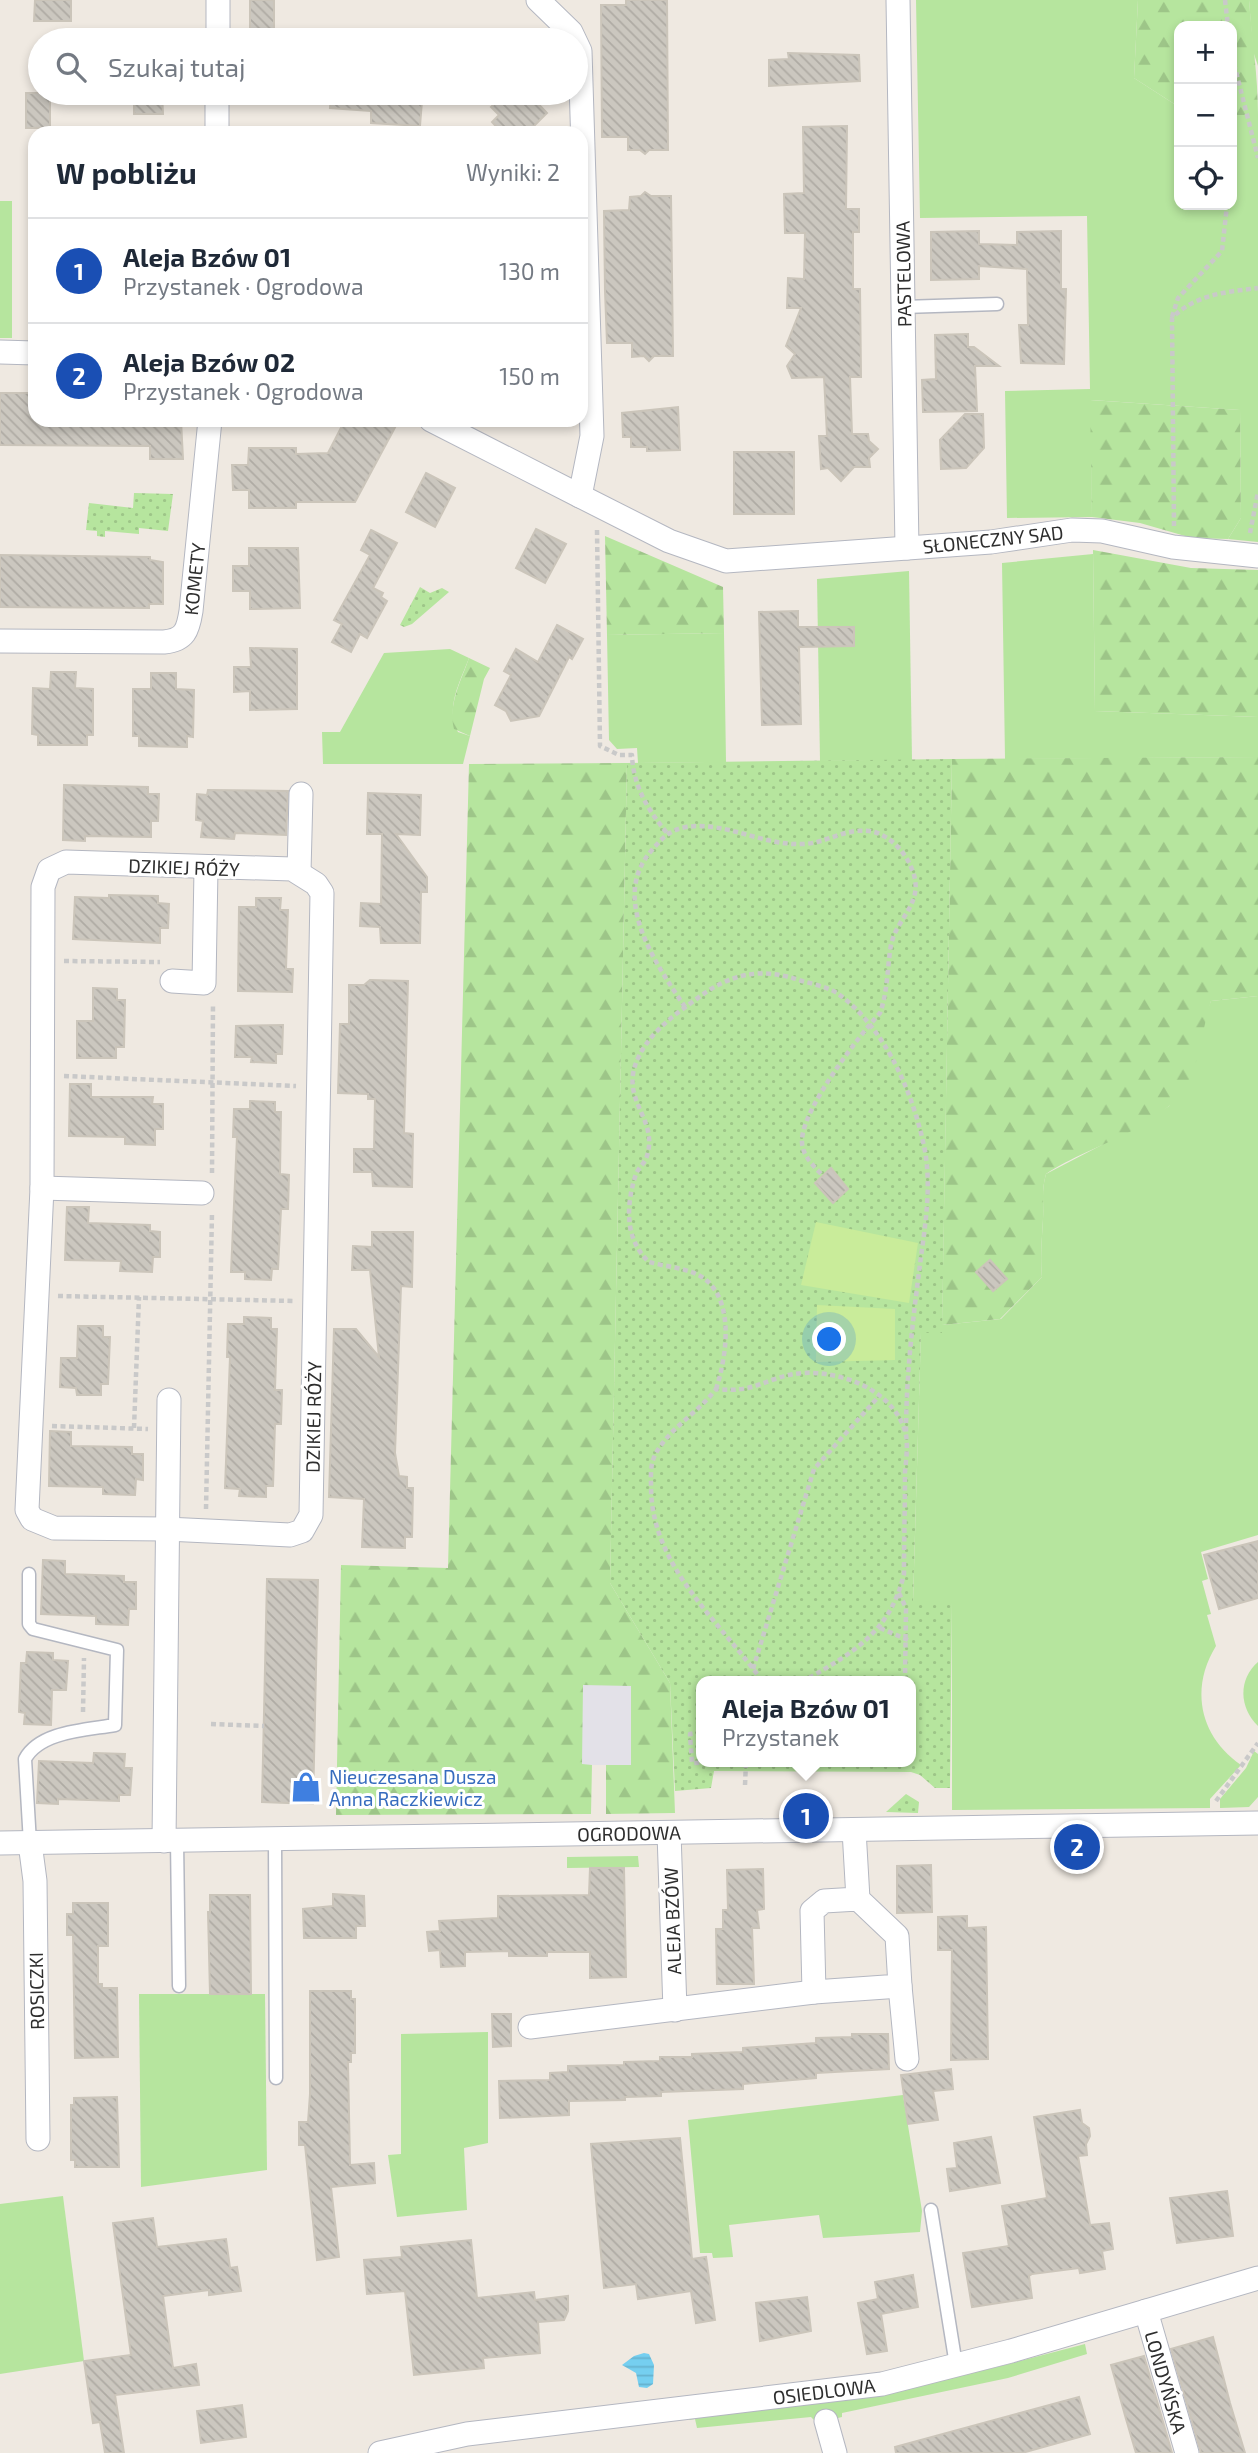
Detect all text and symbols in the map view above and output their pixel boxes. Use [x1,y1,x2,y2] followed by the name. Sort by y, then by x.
[1174,21,1237,210] map controls
[1174,21,1237,84] button: +
[28,28,588,105] search box
[52,48,90,86] icon: search
[108,51,245,82] text: Szukaj tutaj
[1174,84,1237,147] button: −
[1174,147,1237,210] button: locate
[56,154,197,190] text: W pobliżu
[466,158,560,186] text: Wyniki: 2
[891,220,915,327] street label: PASTELOWA
[123,241,291,272] text: Aleja Bzów 01
[74,257,84,285] text: 1
[499,257,560,285] text: 130 m
[123,272,364,300] text: Przystanek · Ogrodowa
[123,346,295,377] text: Aleja Bzów 02
[72,362,86,390] text: 2
[499,362,560,390] text: 150 m
[123,377,364,405] text: Przystanek · Ogrodowa
[921,520,1065,558] street label: SŁONECZNY SAD
[179,541,209,616] street label: KOMETY
[128,854,240,880] street label: DZIKIEJ RÓŻY
[812,1322,846,1356] your location
[301,1361,325,1473] street label: DZIKIEJ RÓŻY
[696,1676,916,1767] popup
[722,1692,890,1723] text: Aleja Bzów 01
[722,1723,839,1751] text: Przystanek
[329,1765,496,1810] place label: Nieuczesana Dusza Anna Raczkiewicz
[289,1770,323,1804] shop icon: Nieuczesana Dusza Anna Raczkiewicz
[783,1790,829,1842] pin: 1
[577,1821,681,1845] street label: OGRODOWA
[1054,1821,1100,1873] pin: 2
[659,1867,685,1975] street label: ALEJA BZÓW
[24,1952,48,2030] street label: ROSICZKI
[1140,2328,1192,2436] street label: LONDYŃSKA
[771,2373,877,2409] street label: OSIEDLOWA

